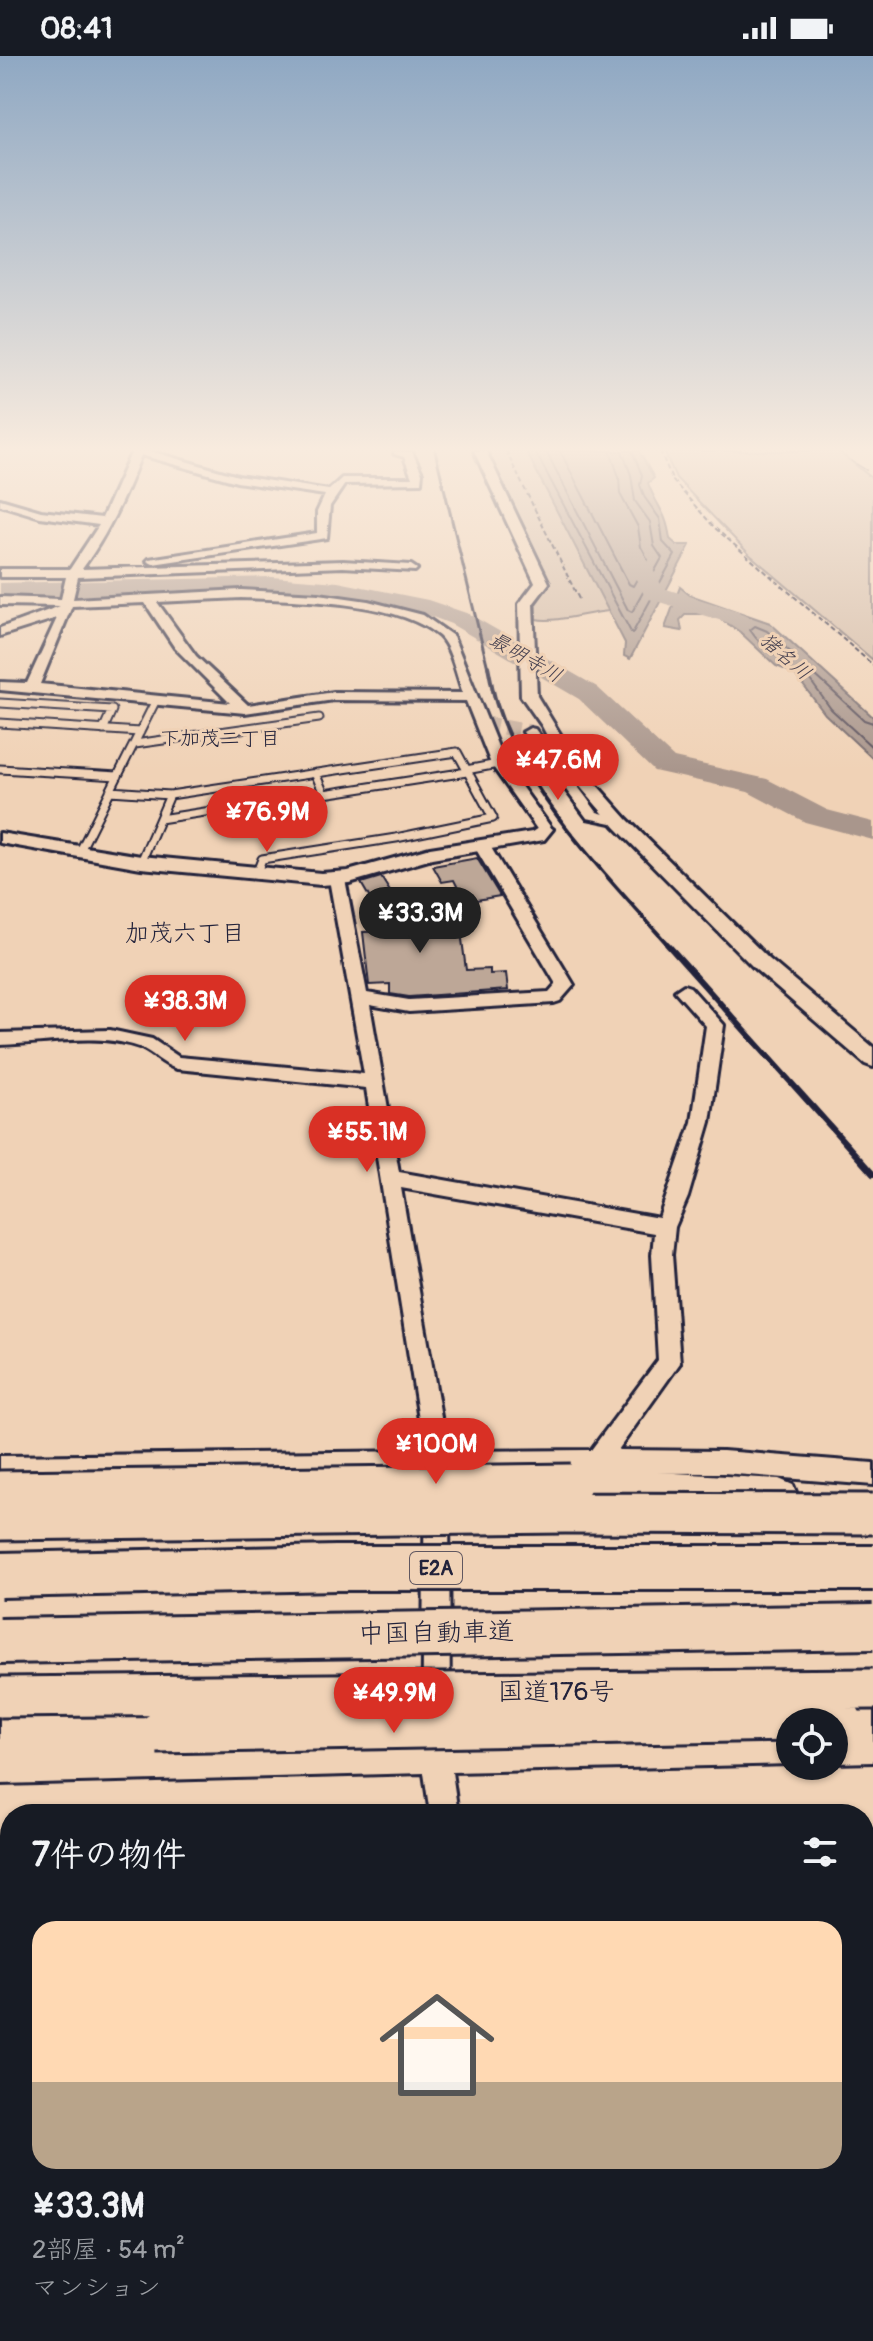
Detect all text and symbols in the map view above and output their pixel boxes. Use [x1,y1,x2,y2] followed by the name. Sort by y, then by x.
[40,10,113,47] text: 08:41
[485,627,567,688] water label: 最明寺川
[755,627,817,685] water label: 猪名川
[160,726,280,751] district label: 下加茂二丁目
[493,734,623,802] pin: ¥47.6M
[515,744,601,776] text: ¥47.6M
[202,786,332,854] pin: ¥76.9M
[225,796,309,828] text: ¥76.9M
[355,887,485,955] pin: ¥33.3M
[377,897,463,929] text: ¥33.3M
[125,919,245,948] district label: 加茂六丁目
[120,975,250,1043] pin: ¥38.3M
[143,985,227,1017] text: ¥38.3M
[302,1106,432,1174] pin: ¥55.1M
[327,1116,407,1148] text: ¥55.1M
[380,1418,492,1486] pin: ¥100M
[395,1428,477,1460] text: ¥100M
[410,1552,462,1584] road number: E2A
[358,1616,514,1650] street label: 中国自動車道
[329,1667,459,1735] pin: ¥49.9M
[497,1676,615,1708] street label: 国道176号
[352,1677,436,1709] text: ¥49.9M
[776,1708,848,1780] map controls
[776,1708,848,1780] button: locate
[798,1830,842,1874] icon: filters
[32,1834,186,1877] text: 7件の物件
[365,1973,509,2117] icon: home
[32,2185,144,2228] text: ¥33.3M
[32,2234,185,2266] text: 2部屋 · 54 m²
[32,2272,161,2304] text: マンション

